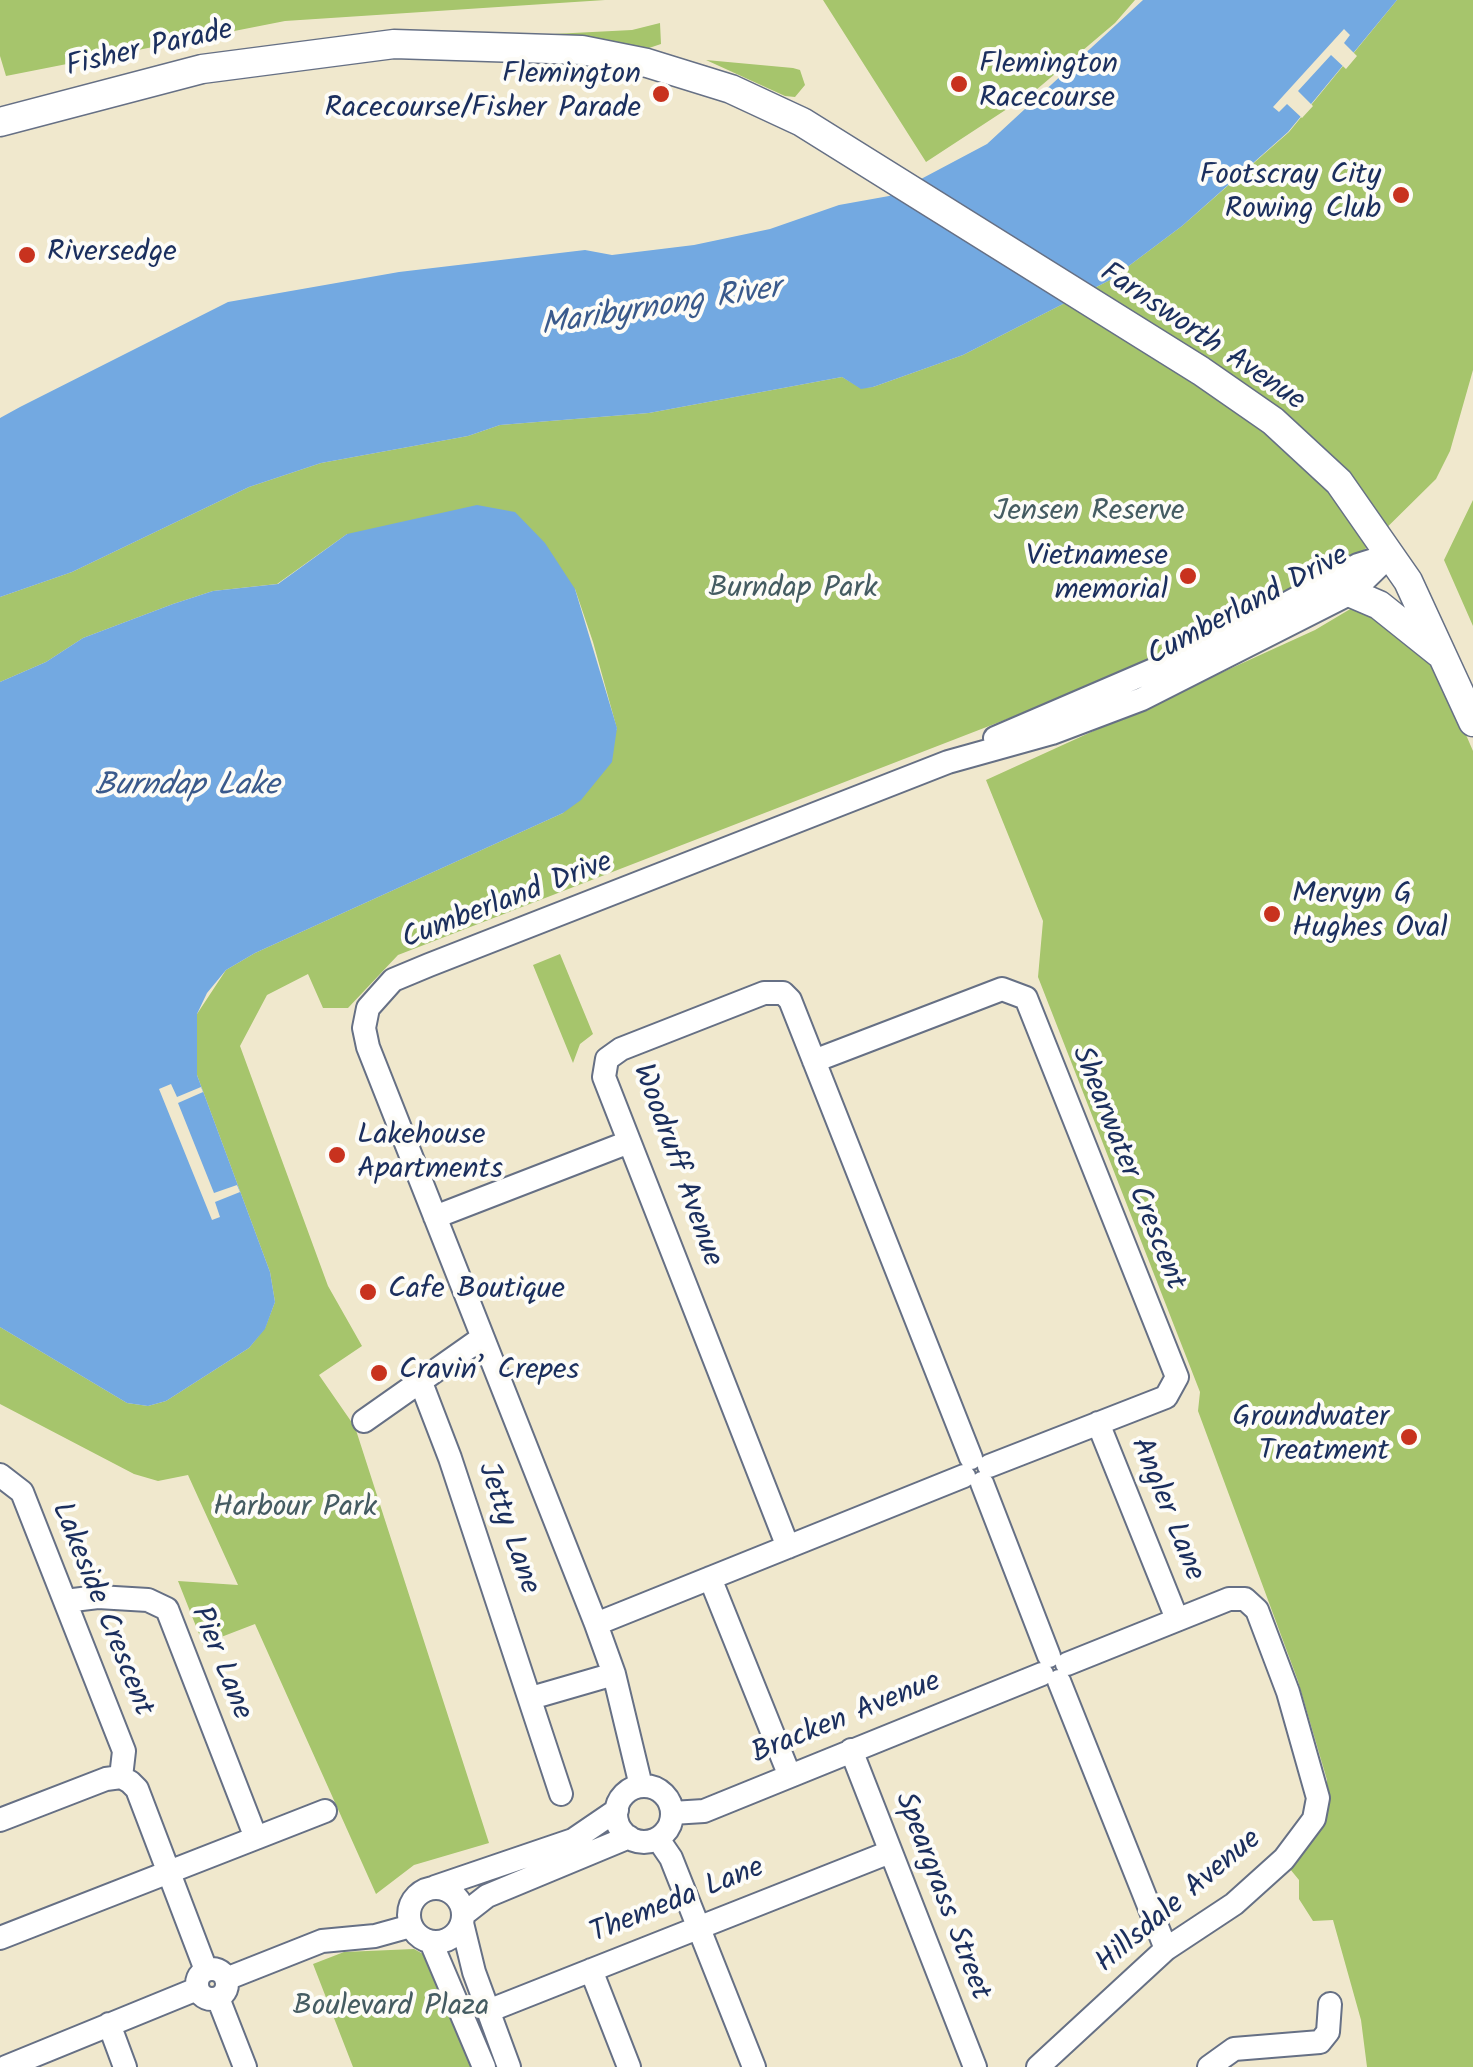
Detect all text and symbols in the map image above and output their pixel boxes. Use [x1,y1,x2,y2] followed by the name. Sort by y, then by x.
[63,14,237,88] street label: Fisher Parade
[979,49,1118,120] place label: Flemington Racecourse
[324,59,641,130] place label: Flemington Racecourse/Fisher Parade
[948,73,970,95] marker: Flemington Racecourse
[650,83,672,105] marker: Flemington Racecourse/Fisher Parade
[1200,160,1381,230] place label: Footscray City Rowing Club
[1390,184,1412,206] marker: Footscray City Rowing Club
[47,237,177,273] place label: Riversedge
[16,244,38,266] marker: Riversedge
[1091,257,1311,421] street label: Farnsworth Avenue
[538,272,784,348] water label: Maribyrnong River
[993,496,1185,532] park label: Jensen Reserve
[1142,540,1356,676] street label: Cumberland Drive
[1026,541,1168,612] place label: Vietnamese memorial
[1177,565,1199,587] marker: Vietnamese memorial
[708,573,878,609] park label: Burndap Park
[95,770,279,808] water label: Burndap Lake
[398,846,618,960] street label: Cumberland Drive
[1292,879,1448,950] place label: Mervyn G Hughes Oval
[1261,903,1283,925] marker: Mervyn G Hughes Oval
[1061,1042,1191,1296] street label: Shearwater Crescent
[622,1060,728,1272] street label: Woodruff Avenue
[357,1120,503,1190] place label: Lakehouse Apartments
[326,1144,348,1166] marker: Lakehouse Apartments
[388,1274,565,1310] place label: Cafe Boutique
[357,1281,379,1303] marker: Cafe Boutique
[399,1355,579,1391] place label: Cravin’ Crepes
[368,1362,390,1384] marker: Cravin’ Crepes
[1232,1402,1389,1472] place label: Groundwater Treatment
[1398,1426,1420,1448] marker: Groundwater Treatment
[1120,1433,1210,1587] street label: Angler Lane
[467,1458,545,1600] street label: Jetty Lane
[213,1492,377,1528] park label: Harbour Park
[41,1498,159,1722] street label: Lakeside Crescent
[180,1602,258,1726] street label: Pier Lane
[747,1666,947,1774] street label: Bracken Avenue
[884,1788,996,2006] street label: Speargrass Street
[1090,1823,1270,1983] street label: Hillsdale Avenue
[586,1852,770,1954] street label: Themeda Lane
[293,1991,489,2027] park label: Boulevard Plaza

